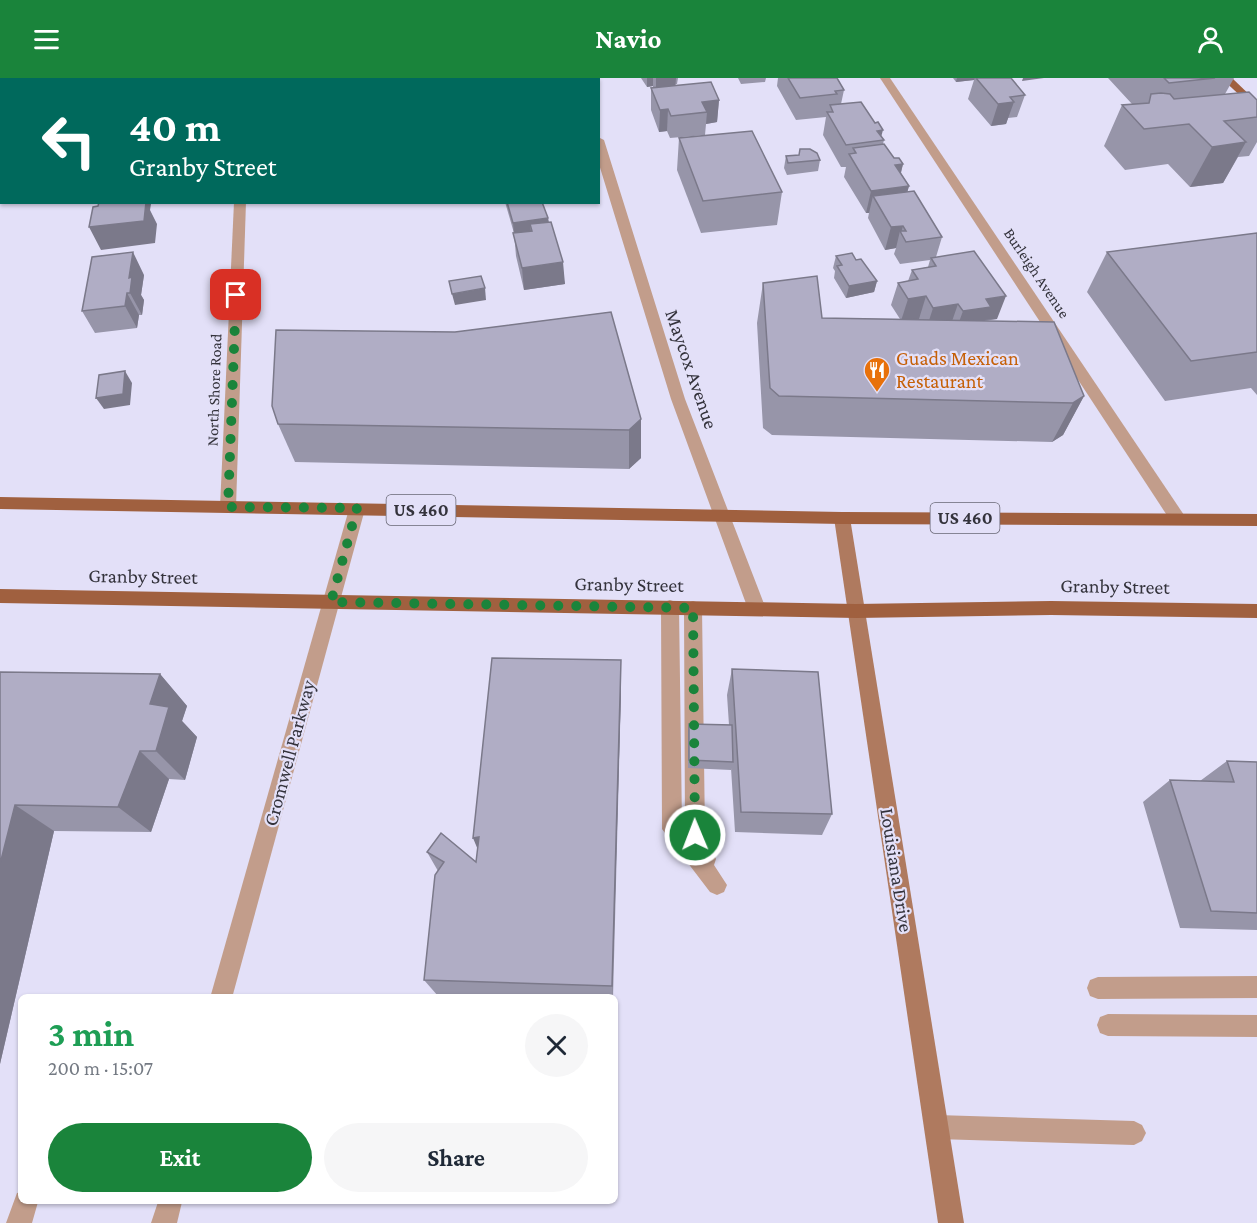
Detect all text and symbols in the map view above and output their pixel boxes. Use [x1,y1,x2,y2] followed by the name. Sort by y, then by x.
[30,23,63,56] icon: menu
[1194,23,1227,56] icon: person
[595,24,662,54] text: Navio
[30,102,108,180] icon: left
[129,103,221,150] text: 40 m
[129,152,277,182] text: Granby Street
[1000,225,1073,322] street label: Burleigh Avenue
[210,269,261,320] pin
[219,278,252,311] icon: arrive
[660,306,723,432] street label: Maycox Avenue
[204,333,224,447] street label: North Shore Road
[896,347,1019,392] place label: Guads Mexican Restaurant
[862,355,892,393] restaurant icon: Guads Mexican Restaurant
[386,495,456,525] road number: US 460
[930,503,1000,533] road number: US 460
[88,564,198,589] street label: Granby Street
[574,572,684,597] street label: Granby Street
[1060,574,1170,599] street label: Granby Street
[259,677,320,829] street label: Cromwell Parkway
[663,803,727,867] position arrow
[876,806,918,934] street label: Louisiana Drive
[48,1014,134,1054] text: 3 min
[525,1014,588,1077] button: close
[48,1057,153,1079] text: 200 m · 15:07
[48,1123,312,1192] button: Exit
[324,1123,588,1192] button: Share

